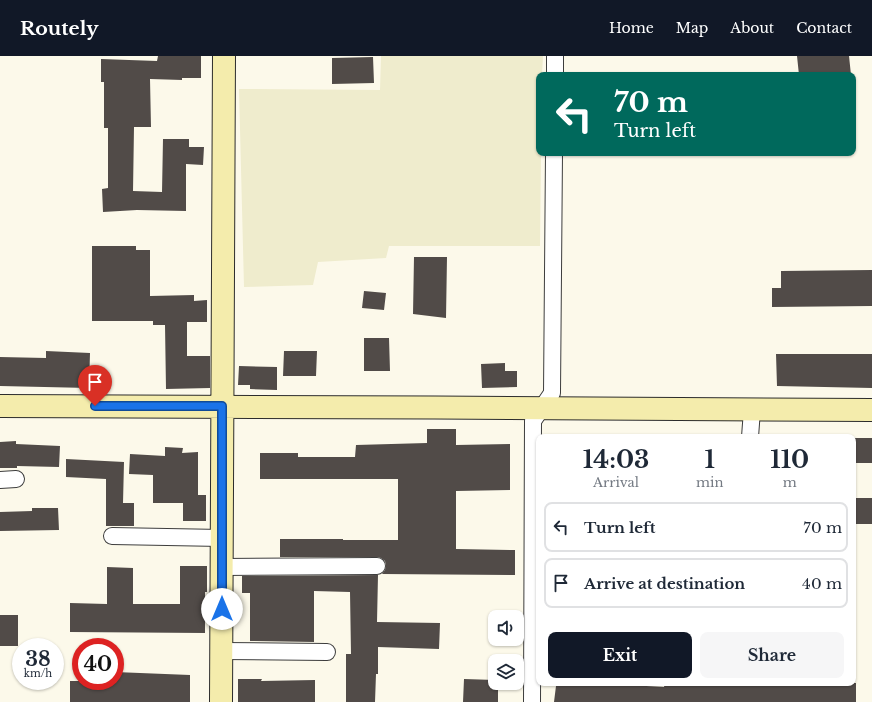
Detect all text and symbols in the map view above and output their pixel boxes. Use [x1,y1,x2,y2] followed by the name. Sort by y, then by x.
[20,17,98,40] text: Routely
[609,19,654,37] text: Home
[676,19,708,37] text: Map
[730,19,774,37] text: About
[796,19,852,37] text: Contact
[614,85,688,120] text: 70 m
[548,88,600,140] icon: left
[614,120,696,142] text: Turn left
[78,365,112,406] pin
[84,371,106,393] icon: arrive
[583,445,649,474] text: 14:03
[705,445,715,474] text: 1
[770,445,809,474] text: 110
[593,474,639,491] text: Arrival
[696,474,723,491] text: min
[783,474,797,491] text: m
[550,516,572,538] icon: left
[584,518,655,537] text: Turn left
[803,518,842,537] text: 70 m
[550,572,572,594] icon: arrive
[584,574,745,593] text: Arrive at destination
[802,574,842,593] text: 40 m
[201,588,243,630] position arrow
[488,610,524,690] map controls
[488,610,524,646] button: sound
[548,632,692,678] button: Exit
[700,632,844,678] button: Share
[72,638,124,690] speed limit sign: 40
[25,647,51,671] text: 38
[488,654,524,690] button: layers
[24,667,52,680] text: km/h

